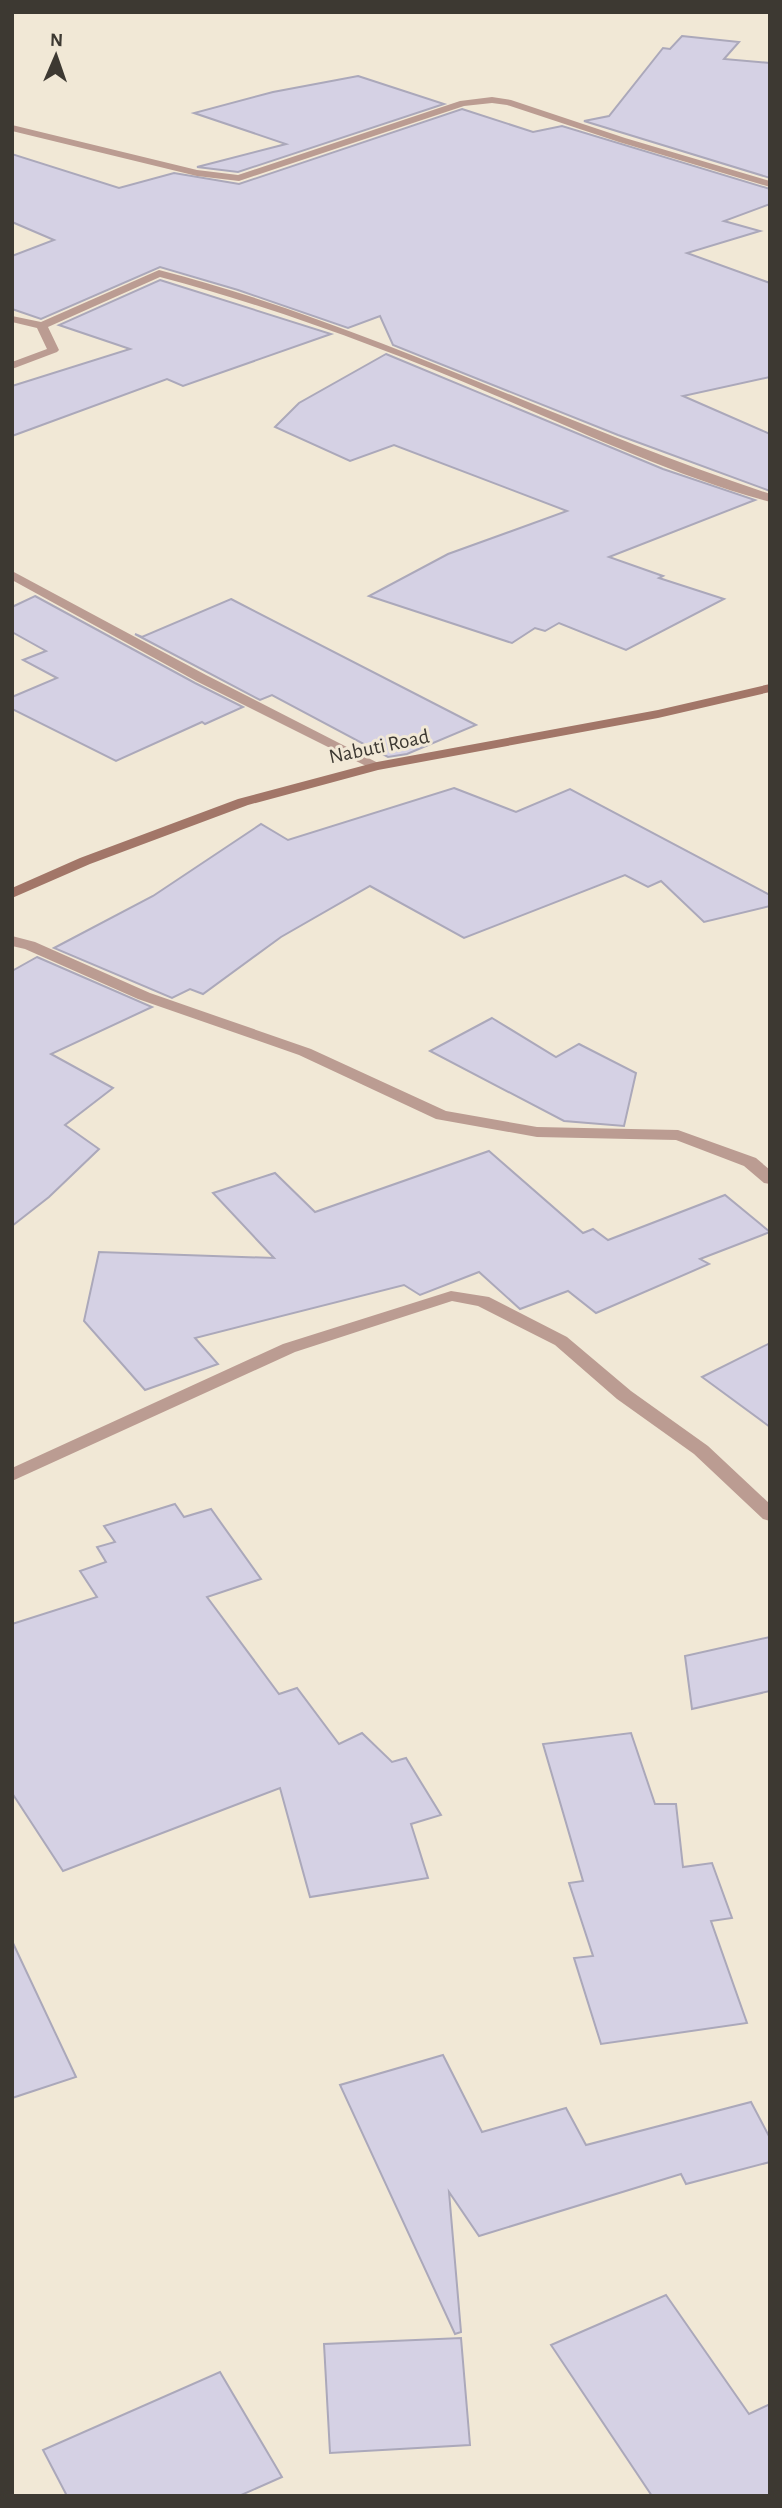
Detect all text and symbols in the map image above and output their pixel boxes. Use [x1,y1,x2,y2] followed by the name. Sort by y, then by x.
[21,21,91,91] north arrow
[50,31,63,50] text: N
[327,726,431,767] street label: Nabuti Road

